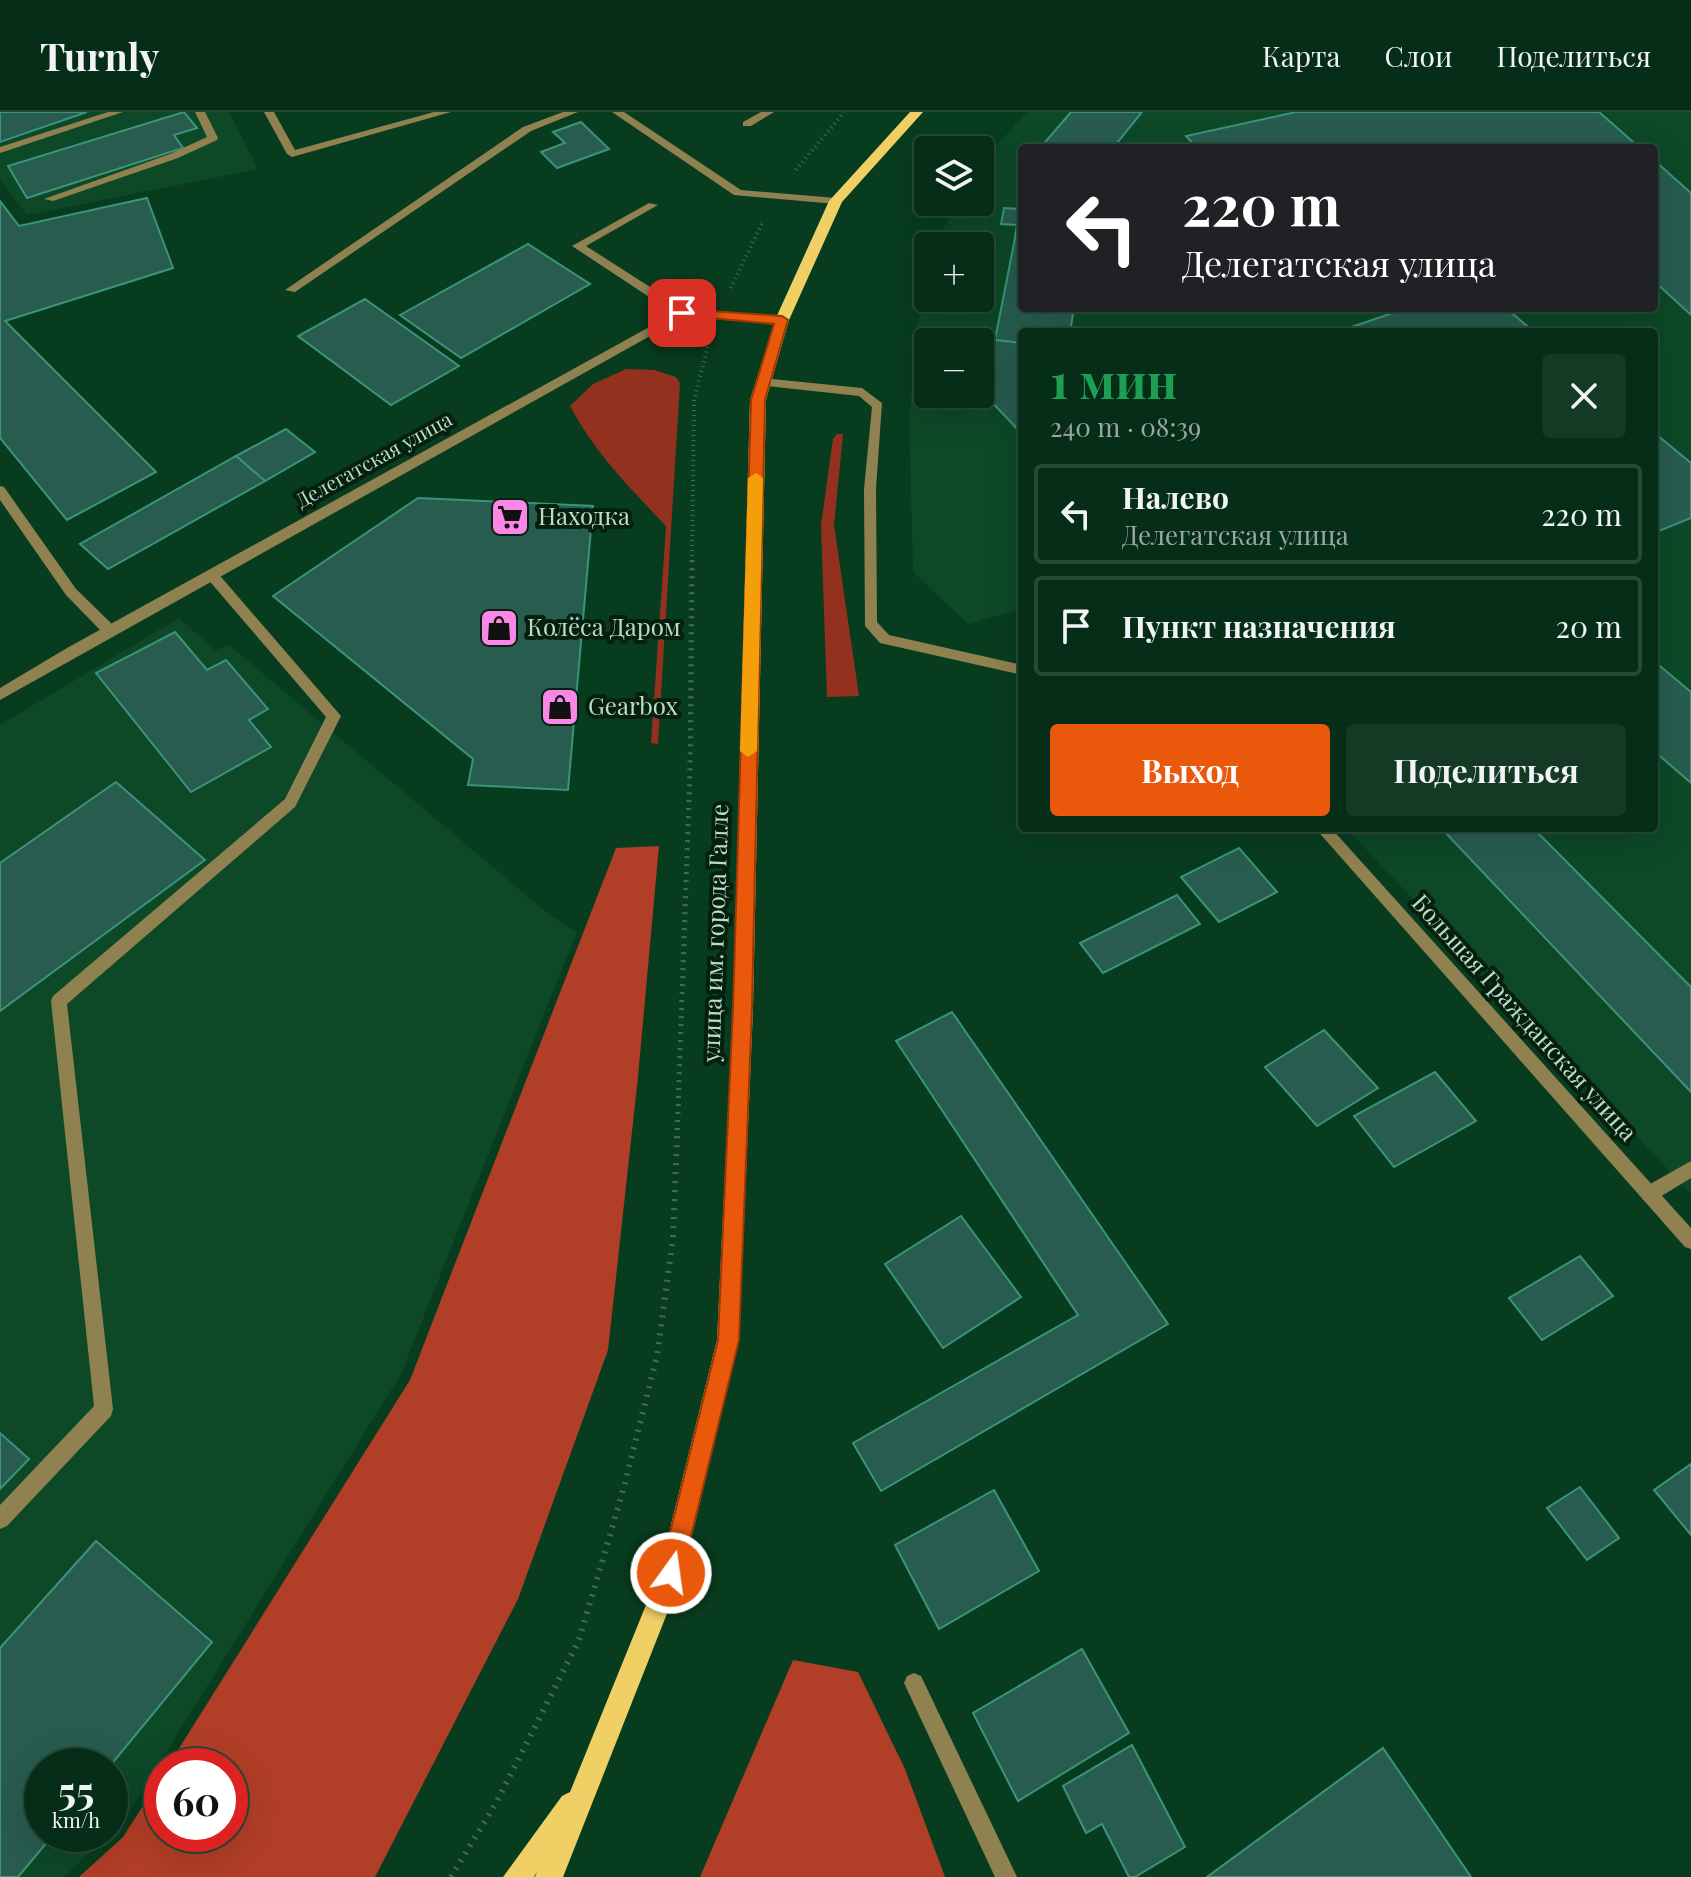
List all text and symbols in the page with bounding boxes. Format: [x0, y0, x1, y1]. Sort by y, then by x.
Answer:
text: Turnly [40, 30, 159, 81]
text: Карта [1262, 37, 1341, 74]
text: Слои [1385, 37, 1452, 74]
text: Поделиться [1496, 37, 1651, 74]
map controls [914, 136, 994, 408]
button: layers [914, 136, 994, 216]
text: 220 m [1182, 166, 1340, 241]
icon: left [1050, 176, 1154, 280]
button: + [914, 232, 994, 312]
text: Делегатская улица [1182, 238, 1496, 286]
pin [648, 279, 716, 347]
icon: arrive [660, 291, 704, 335]
button: − [914, 328, 994, 408]
text: 1 мин [1050, 347, 1177, 411]
button: close [1542, 354, 1626, 438]
street label: Делегатская улица [290, 405, 456, 513]
text: 240 m · 08:39 [1050, 409, 1201, 444]
text: Налево [1122, 477, 1229, 517]
icon: left [1054, 492, 1098, 536]
text: 220 m [1541, 494, 1622, 534]
supermarket icon: Находка [489, 496, 531, 538]
place label: Находка [538, 499, 630, 531]
text: Делегатская улица [1122, 517, 1349, 552]
icon: arrive [1054, 604, 1098, 648]
text: Пункт назначения [1122, 606, 1396, 646]
text: 20 m [1556, 606, 1622, 646]
shop icon: Колёса Даром [478, 607, 520, 649]
place label: Колёса Даром [527, 610, 681, 642]
shop icon: Gearbox [539, 686, 581, 728]
place label: Gearbox [588, 689, 678, 721]
button: Выход [1050, 724, 1330, 816]
button: Поделиться [1346, 724, 1626, 816]
street label: улица им. города Галле [693, 803, 735, 1064]
street label: Большая Гражданская улица [1406, 886, 1645, 1147]
position arrow [629, 1531, 713, 1615]
speed limit sign: 60 [144, 1748, 248, 1852]
text: 55 [58, 1763, 94, 1816]
text: km/h [52, 1806, 100, 1833]

